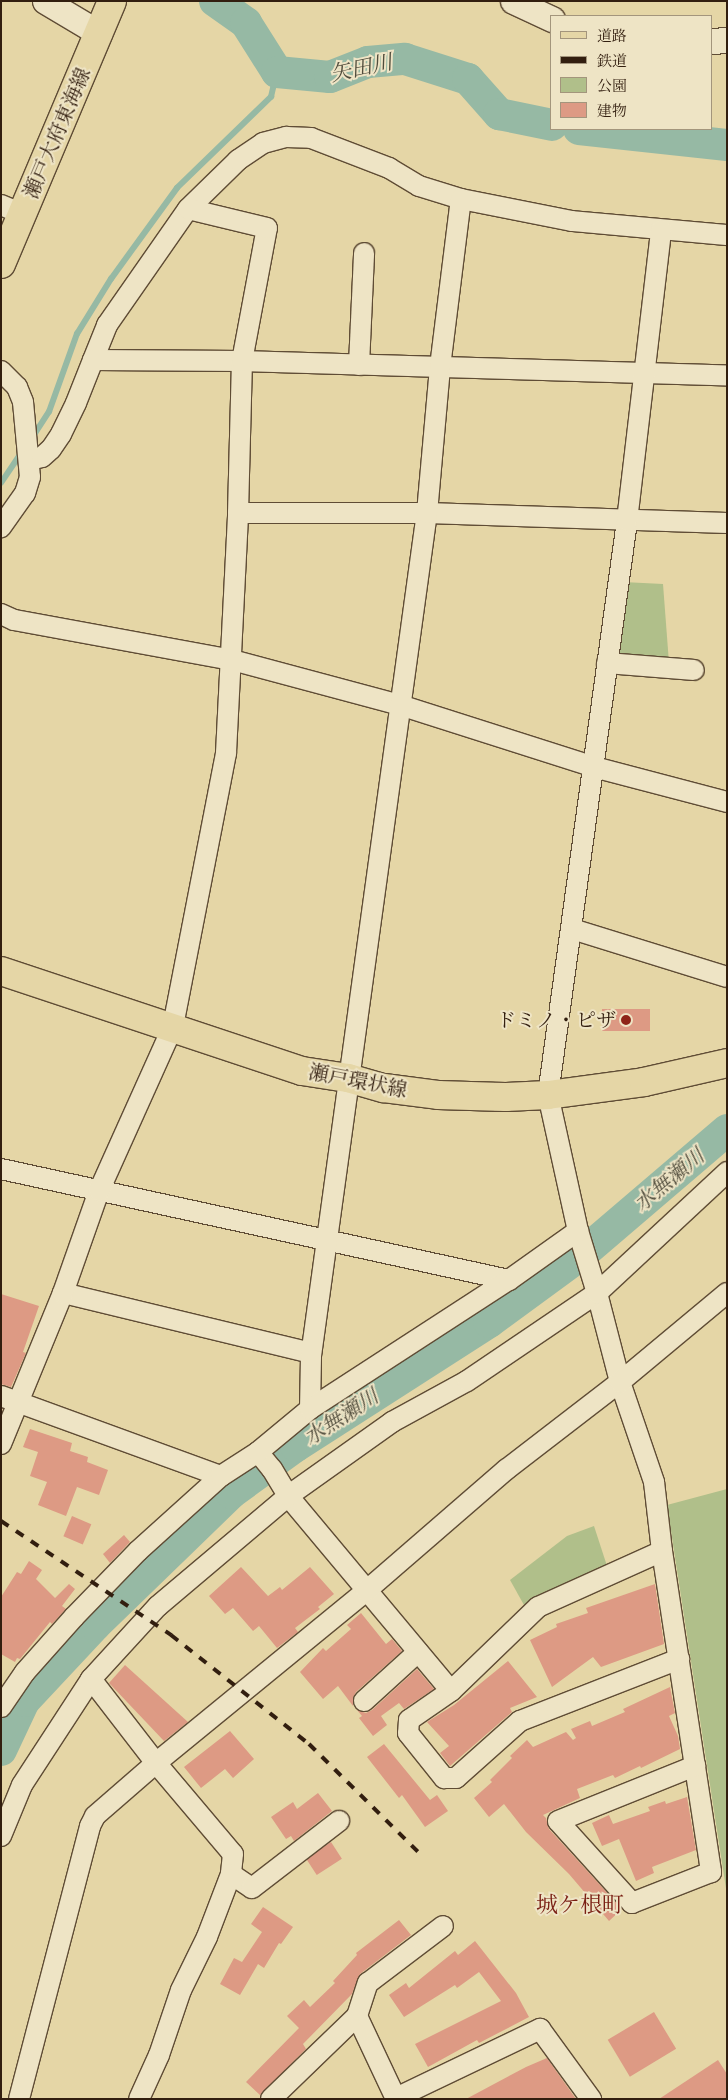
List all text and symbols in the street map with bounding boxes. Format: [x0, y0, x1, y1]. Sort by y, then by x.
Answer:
legend [550, 15, 713, 130]
text: 道路 [597, 26, 627, 45]
water label: 矢田川 [328, 49, 394, 87]
text: 鉄道 [597, 51, 627, 70]
street label: 瀬戸大府東海線 [19, 64, 95, 202]
text: 公園 [597, 76, 627, 95]
text: 建物 [597, 101, 627, 120]
place label: ドミノ・ピザ [496, 1008, 616, 1032]
marker: ドミノ・ピザ [620, 1014, 632, 1026]
street label: 瀬戸環状線 [307, 1060, 409, 1102]
water label: 水無瀬川 [629, 1143, 709, 1217]
water label: 水無瀬川 [299, 1384, 383, 1450]
district label: 城ケ根町 [536, 1892, 624, 1918]

